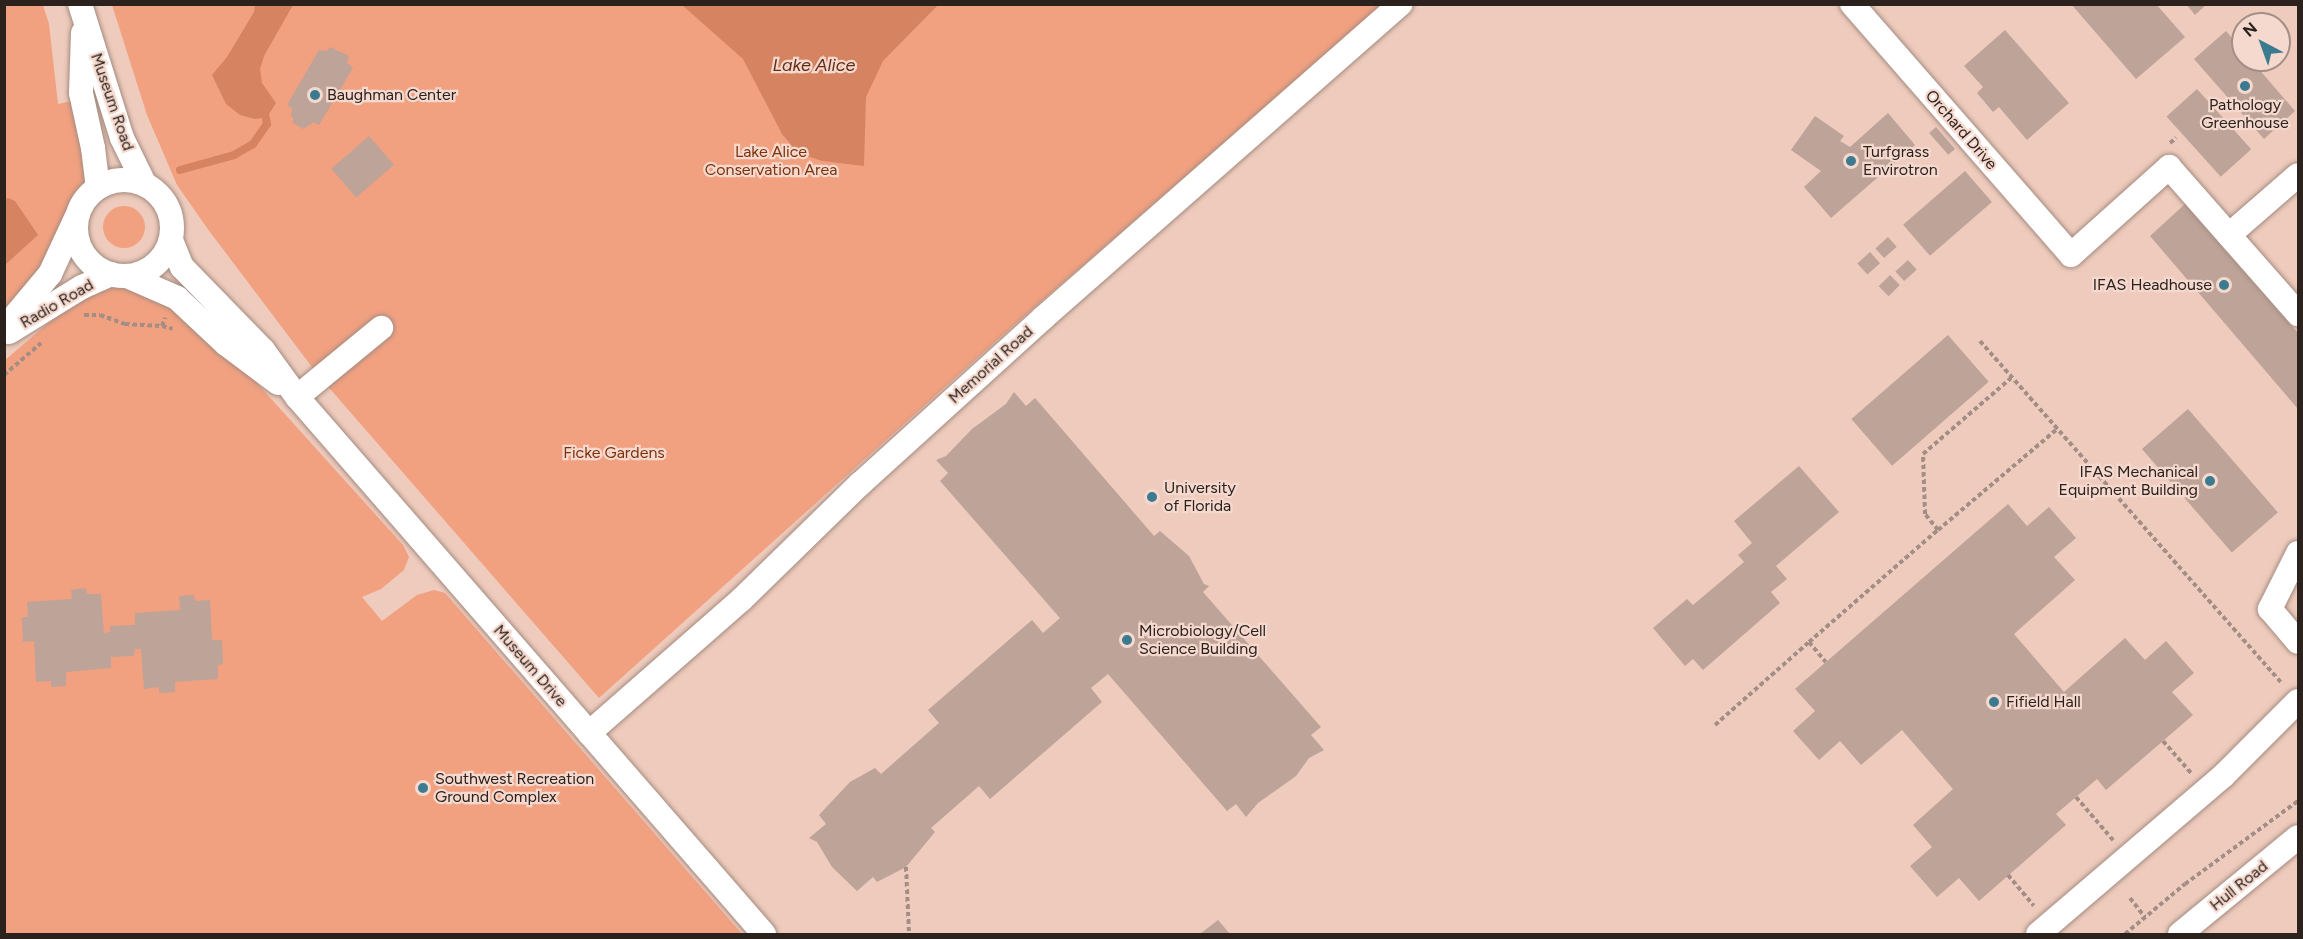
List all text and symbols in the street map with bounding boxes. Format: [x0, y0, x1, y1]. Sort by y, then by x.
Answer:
north arrow [2231, 12, 2291, 72]
text: N [2239, 18, 2261, 41]
street label: Museum Road [86, 51, 138, 153]
water label: Lake Alice [773, 54, 855, 76]
marker: Pathology Greenhouse [2238, 79, 2252, 93]
place label: Baughman Center [327, 85, 456, 105]
street label: Orchard Drive [1921, 86, 2001, 174]
marker: Baughman Center [308, 88, 322, 102]
place label: Pathology Greenhouse [2201, 95, 2289, 133]
park label: Lake Alice Conservation Area [705, 142, 837, 180]
place label: Turfgrass Envirotron [1863, 142, 1938, 180]
marker: Turfgrass Envirotron [1844, 154, 1858, 168]
street label: Radio Road [17, 275, 97, 333]
place label: IFAS Headhouse [2093, 275, 2212, 295]
marker: IFAS Headhouse [2217, 278, 2231, 292]
street label: Memorial Road [945, 322, 1037, 408]
park label: Ficke Gardens [563, 443, 665, 463]
place label: IFAS Mechanical Equipment Building [2059, 462, 2198, 500]
marker: IFAS Mechanical Equipment Building [2203, 474, 2217, 488]
place label: University of Florida [1164, 478, 1236, 516]
marker: University of Florida [1145, 490, 1159, 504]
street label: Museum Drive [489, 621, 571, 711]
place label: Microbiology/Cell Science Building [1139, 621, 1266, 659]
marker: Microbiology/Cell Science Building [1120, 633, 1134, 647]
place label: Fifield Hall [2006, 692, 2081, 712]
marker: Fifield Hall [1987, 695, 2001, 709]
place label: Southwest Recreation Ground Complex [435, 769, 594, 807]
marker: Southwest Recreation Ground Complex [416, 781, 430, 795]
street label: Hull Road [2206, 857, 2272, 915]

